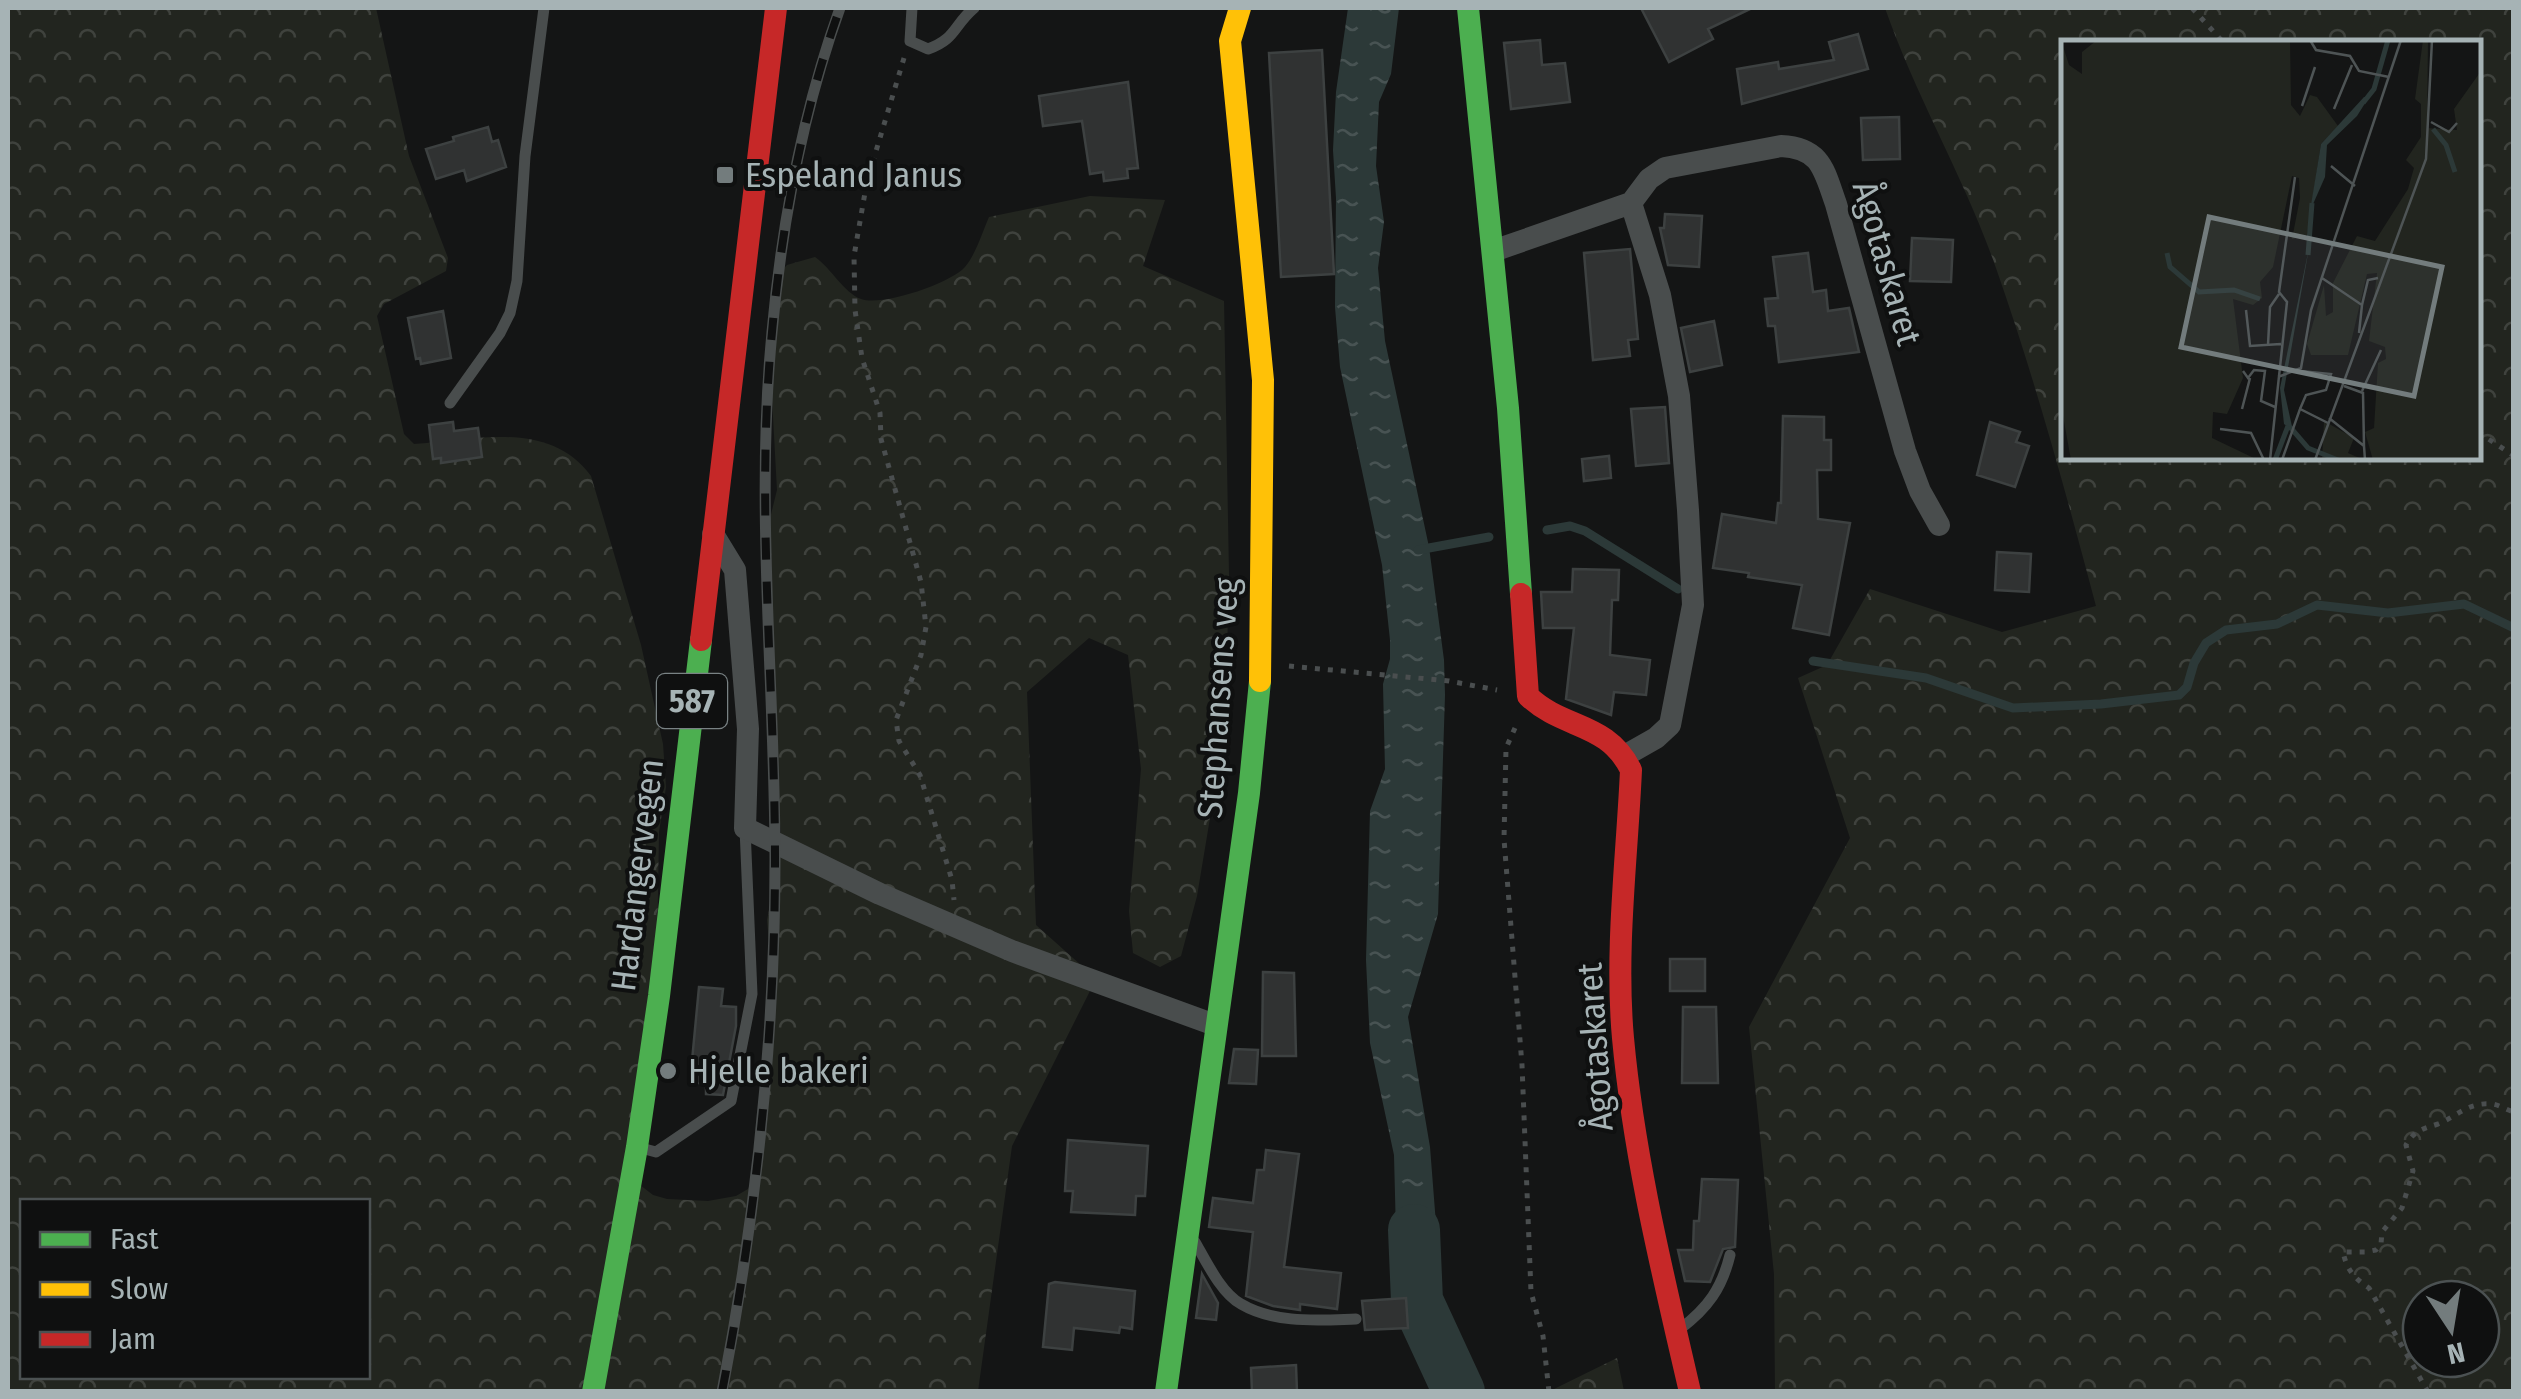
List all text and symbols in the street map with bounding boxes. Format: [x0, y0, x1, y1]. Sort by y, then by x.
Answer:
inset map [2061, 40, 2481, 460]
place label: Espeland Janus [745, 154, 962, 196]
marker: Espeland Janus [714, 164, 736, 186]
street label: Ågotaskaret [1844, 176, 1932, 350]
street label: Stephansens veg [1189, 576, 1247, 820]
road number: 587 [657, 674, 727, 728]
street label: Hardangervegen [602, 756, 672, 994]
street label: Ågotaskaret [1567, 961, 1622, 1133]
place label: Hjelle bakeri [688, 1050, 869, 1092]
marker: Hjelle bakeri [657, 1060, 679, 1082]
legend [20, 1199, 370, 1379]
text: Fast [110, 1221, 159, 1257]
text: Slow [110, 1271, 168, 1307]
north arrow [2401, 1279, 2501, 1379]
text: Jam [110, 1321, 156, 1357]
text: N [2444, 1335, 2468, 1371]

